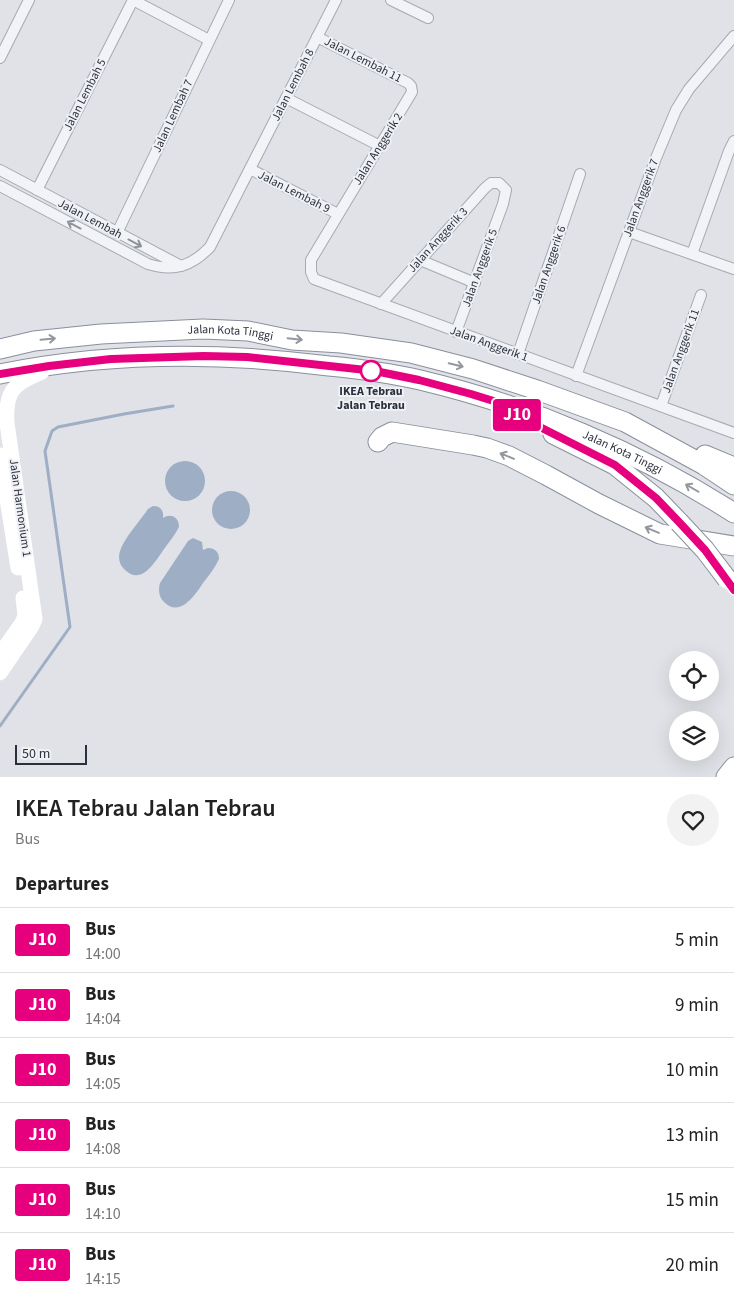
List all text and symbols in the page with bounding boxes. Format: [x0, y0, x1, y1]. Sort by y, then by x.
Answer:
street label: Jalan Lembah 11 [321, 33, 405, 87]
street label: Jalan Lembah 8 [268, 46, 318, 124]
street label: Jalan Lembah 5 [60, 56, 110, 134]
street label: Jalan Lembah 7 [149, 77, 197, 155]
street label: Jalan Anggerik 2 [349, 110, 407, 188]
street label: Jalan Anggerik 7 [619, 156, 663, 240]
street label: Jalan Lembah 9 [255, 167, 333, 217]
street label: Jalan Lembah [55, 195, 125, 243]
street label: Jalan Anggerik 3 [404, 204, 472, 276]
one-way arrow [66, 220, 81, 230]
street label: Jalan Anggerik 6 [528, 223, 570, 307]
street label: Jalan Anggerik 5 [458, 226, 502, 310]
one-way arrow [128, 238, 143, 248]
street label: Jalan Anggerik 11 [658, 307, 704, 395]
street label: Jalan Kota Tinggi [187, 320, 275, 344]
street label: Jalan Anggerik 1 [447, 322, 531, 366]
one-way arrow [39, 335, 55, 344]
one-way arrow [287, 335, 303, 344]
marker: IKEA Tebrau Jalan Tebrau [360, 360, 382, 382]
one-way arrow [447, 360, 463, 370]
place label: IKEA Tebrau Jalan Tebrau [337, 383, 405, 414]
line badge: J10 [488, 399, 546, 431]
text: J10 [503, 402, 531, 427]
street label: Jalan Kota Tinggi [580, 426, 665, 478]
one-way arrow [500, 451, 515, 460]
street label: Jalan Harmonium 1 [5, 458, 35, 558]
one-way arrow [685, 483, 700, 493]
one-way arrow [645, 525, 660, 535]
map controls [669, 651, 719, 761]
button: locate [669, 651, 719, 701]
button: layers [669, 711, 719, 761]
scale bar [15, 742, 88, 765]
text: 50 m [22, 744, 50, 764]
text: IKEA Tebrau Jalan Tebrau [15, 791, 276, 826]
button: heart [667, 794, 719, 846]
text: Bus [15, 828, 40, 850]
text: Departures [15, 871, 109, 898]
text: Bus [85, 916, 116, 943]
text: J10 [28, 927, 57, 952]
text: 5 min [675, 927, 719, 954]
text: 14:00 [85, 943, 121, 965]
text: Bus [85, 981, 116, 1008]
text: J10 [28, 992, 57, 1017]
text: 9 min [675, 992, 719, 1019]
text: 14:04 [85, 1008, 121, 1030]
text: Bus [85, 1046, 116, 1073]
text: J10 [28, 1057, 57, 1082]
text: 10 min [665, 1057, 719, 1084]
text: 14:05 [85, 1073, 121, 1095]
text: Bus [85, 1111, 116, 1138]
text: J10 [28, 1122, 57, 1147]
text: 13 min [665, 1122, 719, 1149]
text: 14:08 [85, 1138, 121, 1160]
text: Bus [85, 1176, 116, 1203]
text: J10 [28, 1187, 57, 1212]
text: 15 min [665, 1187, 719, 1214]
text: 14:10 [85, 1203, 121, 1225]
text: Bus [85, 1241, 116, 1268]
text: J10 [28, 1252, 57, 1277]
text: 20 min [665, 1252, 719, 1279]
text: 14:15 [85, 1268, 121, 1290]

